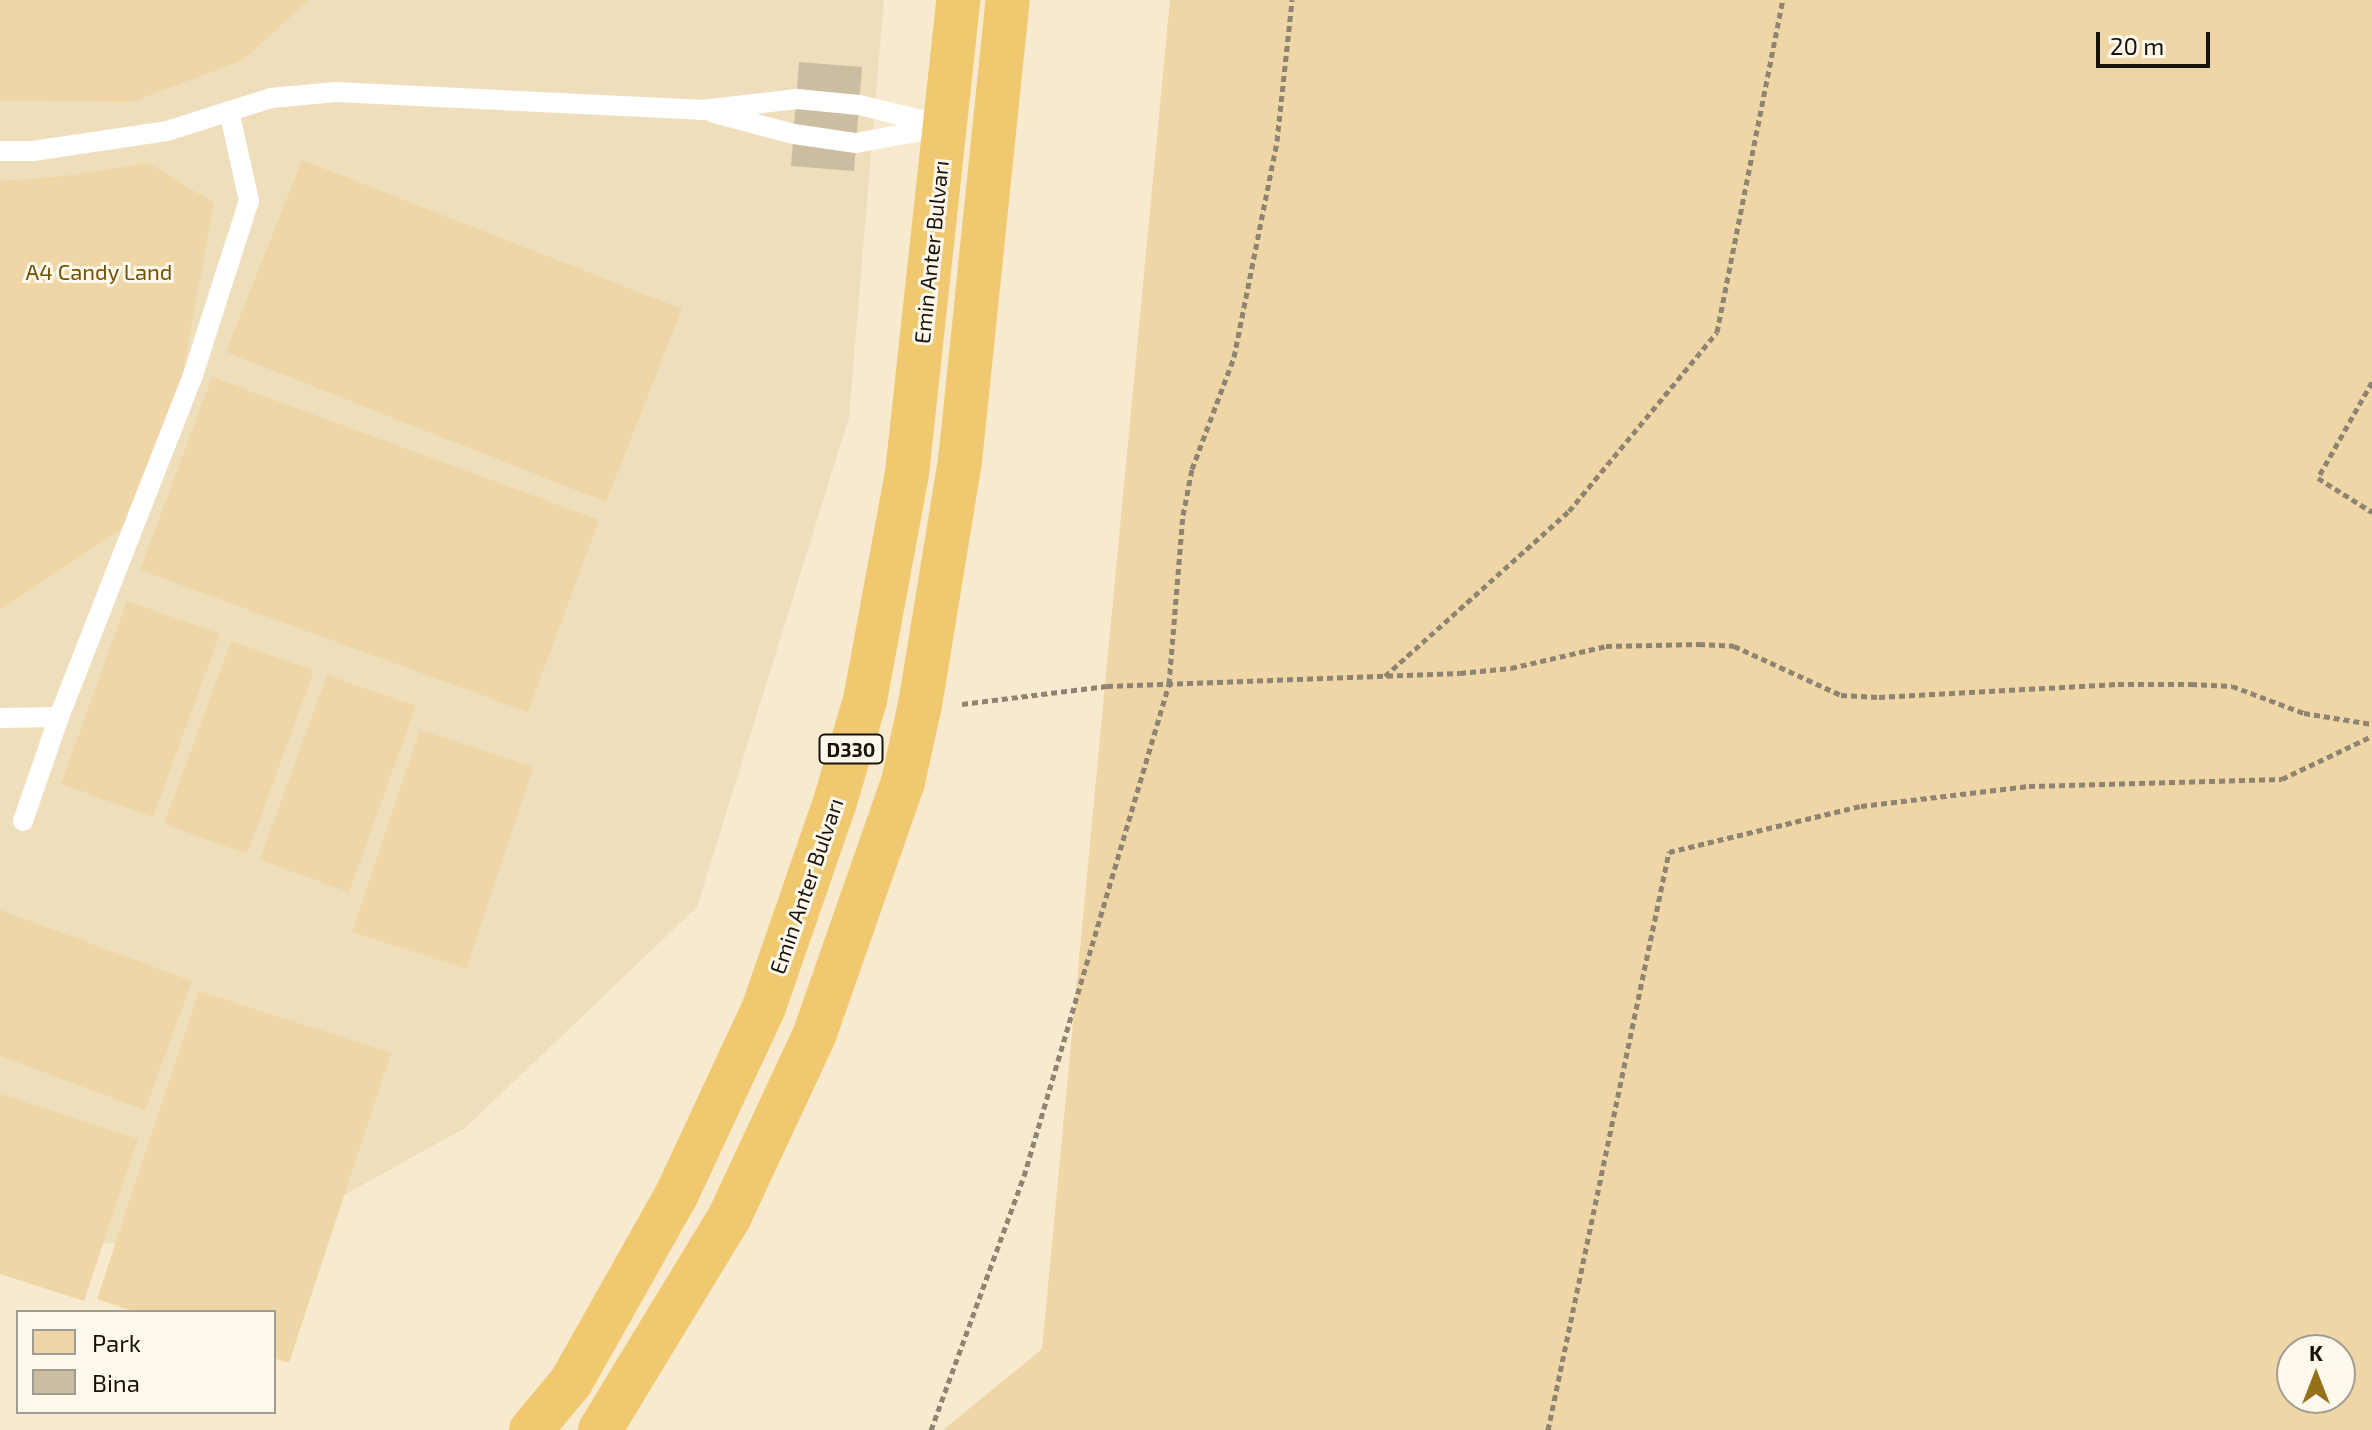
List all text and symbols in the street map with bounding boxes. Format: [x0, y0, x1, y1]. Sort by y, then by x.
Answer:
scale bar [2100, 16, 2214, 66]
text: 20 m [2110, 31, 2164, 60]
street label: Emin Anter Bulvarı [908, 158, 954, 346]
park label: A4 Candy Land [25, 259, 173, 285]
road number: D330 [817, 733, 885, 765]
street label: Emin Anter Bulvarı [763, 794, 849, 978]
legend [16, 1310, 276, 1414]
text: Park [92, 1328, 141, 1357]
north arrow [2276, 1334, 2356, 1414]
text: K [2309, 1339, 2323, 1365]
text: Bina [92, 1368, 140, 1397]

